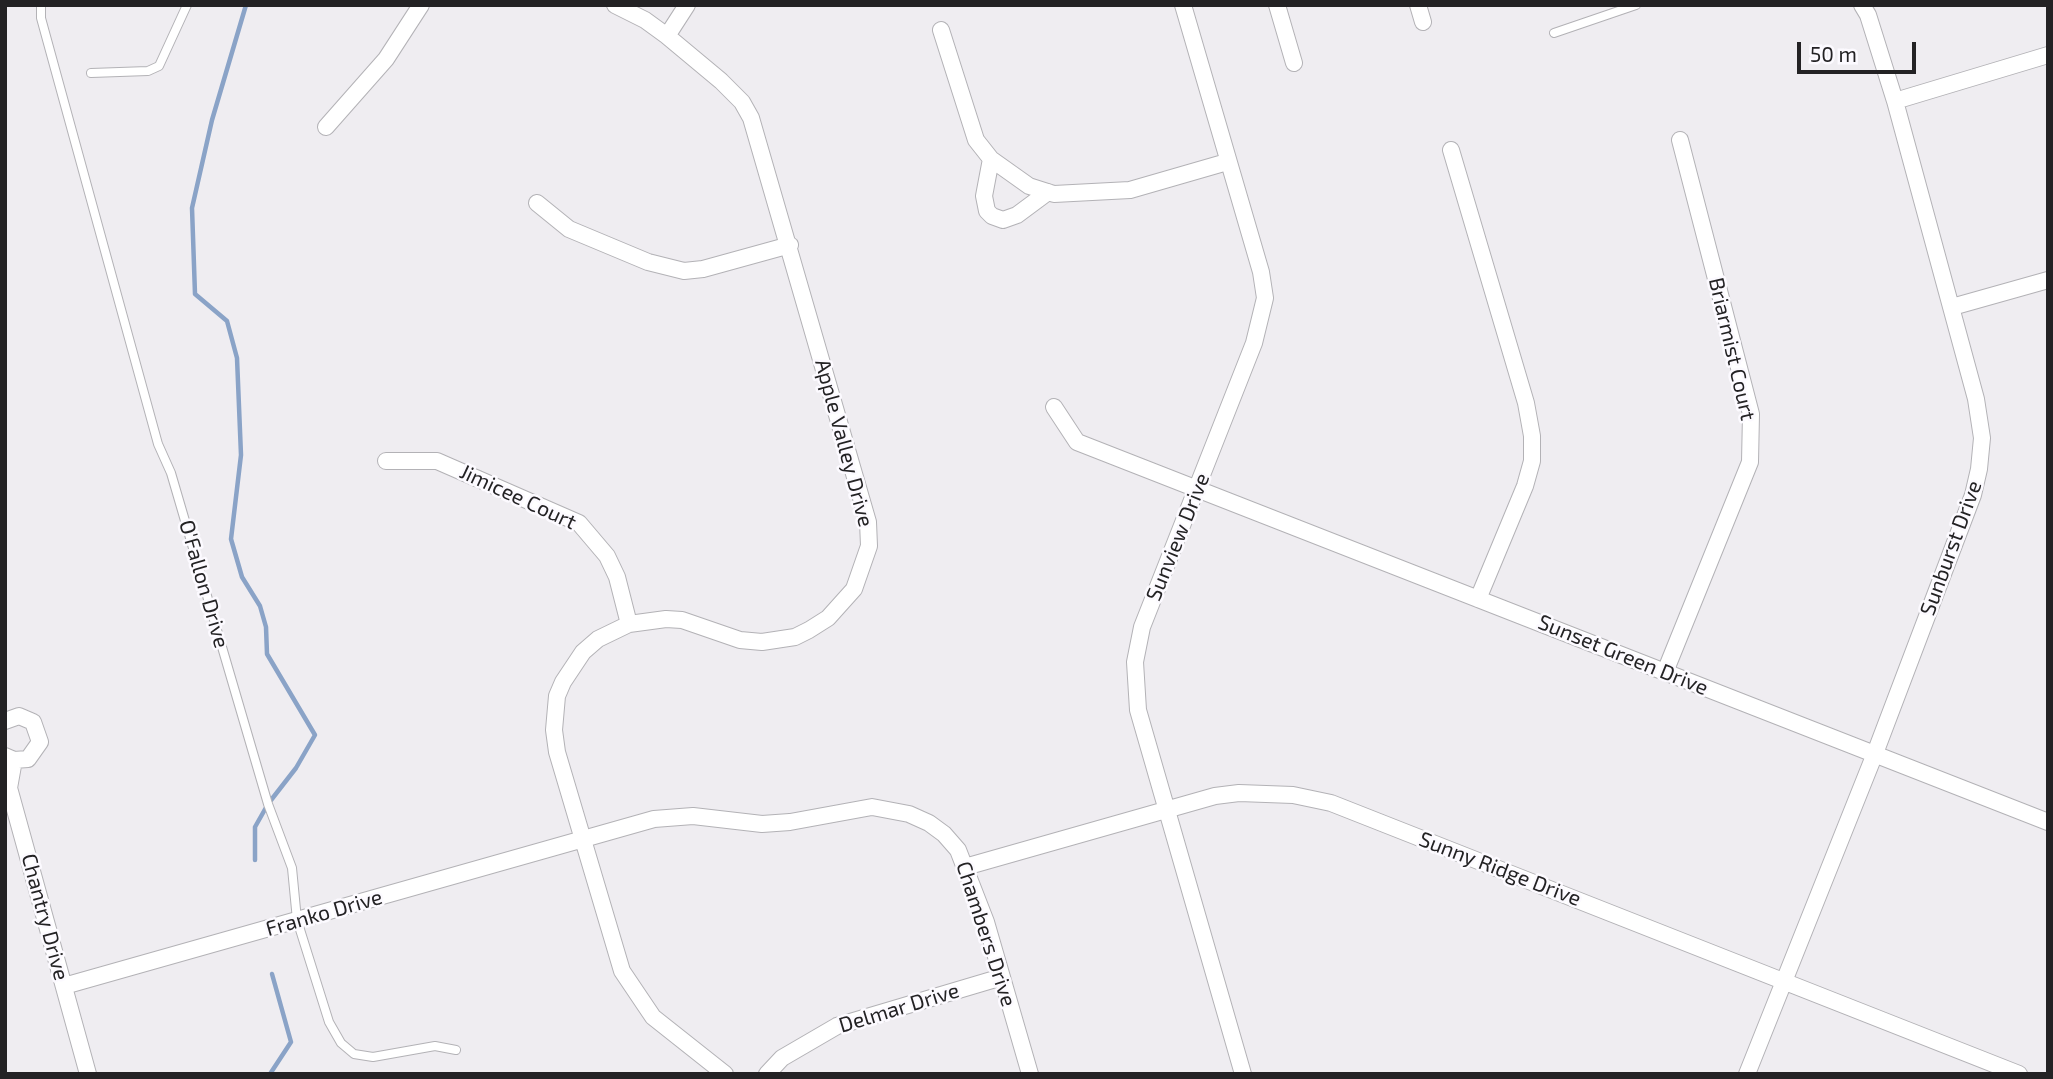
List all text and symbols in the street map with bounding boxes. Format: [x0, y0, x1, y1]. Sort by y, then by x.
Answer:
scale bar [1801, 28, 1920, 72]
text: 50 m [1810, 41, 1857, 66]
street label: Briarmist Court [1703, 275, 1761, 423]
street label: Apple Valley Drive [809, 356, 879, 530]
street label: Jimicee Court [456, 459, 580, 535]
street label: Sunview Drive [1141, 470, 1215, 604]
street label: Sunburst Drive [1915, 477, 1987, 619]
street label: O'Fallon Drive [174, 517, 234, 651]
street label: Sunset Green Drive [1534, 609, 1712, 701]
street label: Sunny Ridge Drive [1415, 826, 1585, 912]
street label: Chantry Drive [16, 851, 74, 983]
street label: Chambers Drive [951, 858, 1021, 1010]
street label: Franko Drive [263, 884, 385, 942]
street label: Delmar Drive [836, 978, 962, 1038]

